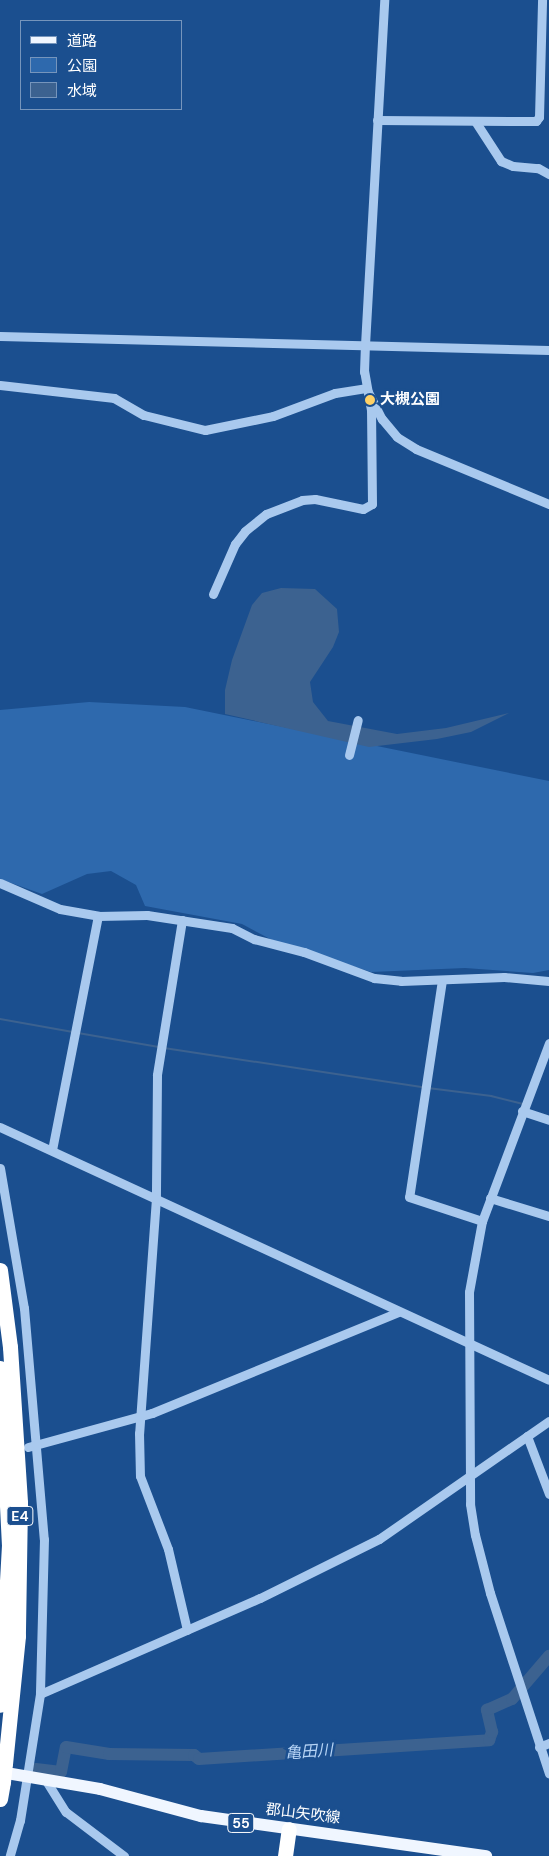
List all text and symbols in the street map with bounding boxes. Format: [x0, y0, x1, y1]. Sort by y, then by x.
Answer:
legend [20, 20, 182, 110]
text: 道路 [67, 31, 97, 51]
text: 公園 [67, 56, 97, 76]
text: 水域 [67, 81, 97, 101]
place label: 大槻公園 [380, 391, 440, 409]
marker: 大槻公園 [364, 394, 376, 406]
road number: E4 [6, 1504, 34, 1528]
water label: 亀田川 [284, 1741, 334, 1763]
street label: 郡山矢吹線 [265, 1800, 341, 1828]
road number: 55 [227, 1812, 255, 1835]

